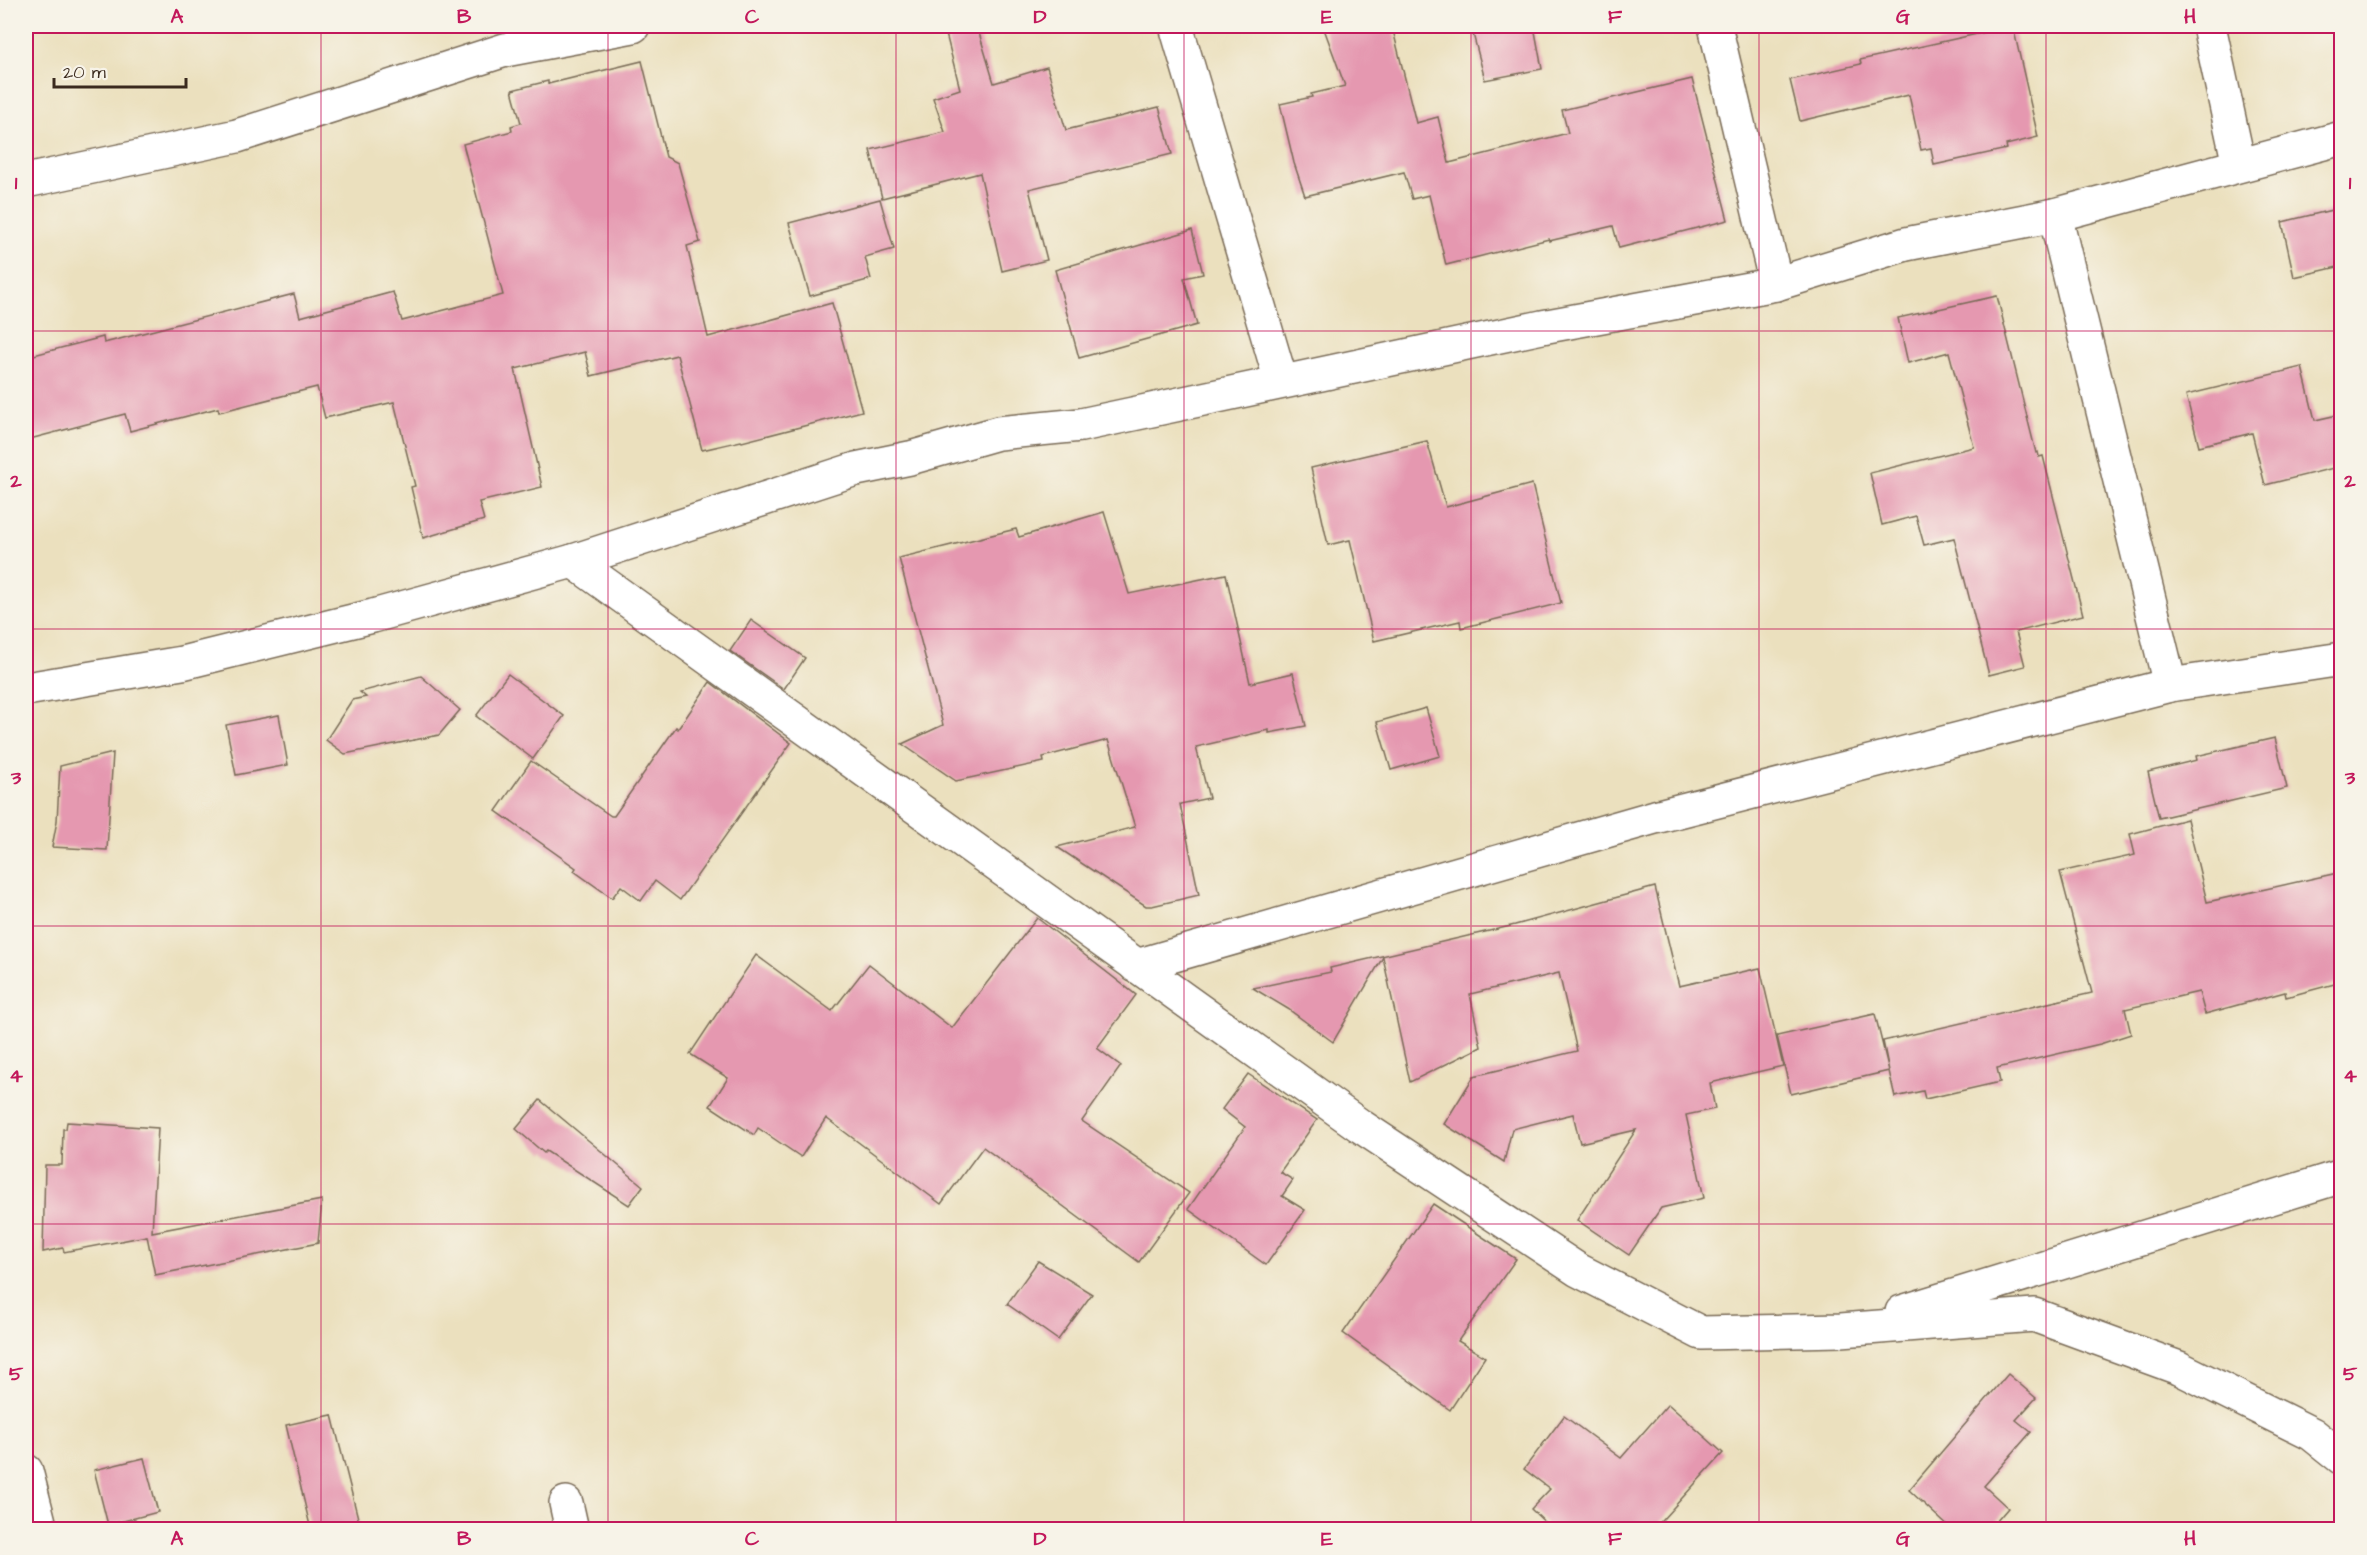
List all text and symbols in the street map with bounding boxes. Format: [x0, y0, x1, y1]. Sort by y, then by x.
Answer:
text: A [171, 3, 184, 31]
text: B [457, 3, 472, 31]
text: C [745, 3, 760, 31]
text: D [1034, 3, 1047, 31]
text: E [1321, 3, 1333, 31]
text: F [1608, 3, 1623, 31]
text: G [1896, 3, 1910, 31]
text: H [2184, 3, 2196, 31]
scale bar [54, 51, 186, 89]
text: 20 m [63, 60, 106, 85]
text: 1 [15, 169, 18, 197]
text: 1 [2349, 169, 2352, 197]
text: 2 [9, 467, 22, 495]
text: 2 [2343, 467, 2356, 495]
text: 3 [10, 764, 22, 792]
text: 3 [2344, 764, 2356, 792]
text: 4 [9, 1062, 23, 1090]
text: 4 [2343, 1062, 2357, 1090]
text: 5 [9, 1360, 24, 1388]
text: 5 [2343, 1360, 2358, 1388]
text: A [171, 1525, 184, 1553]
text: B [457, 1525, 472, 1553]
text: C [745, 1525, 760, 1553]
text: D [1034, 1525, 1047, 1553]
text: E [1321, 1525, 1333, 1553]
text: F [1608, 1525, 1623, 1553]
text: G [1896, 1525, 1910, 1553]
text: H [2184, 1525, 2196, 1553]

